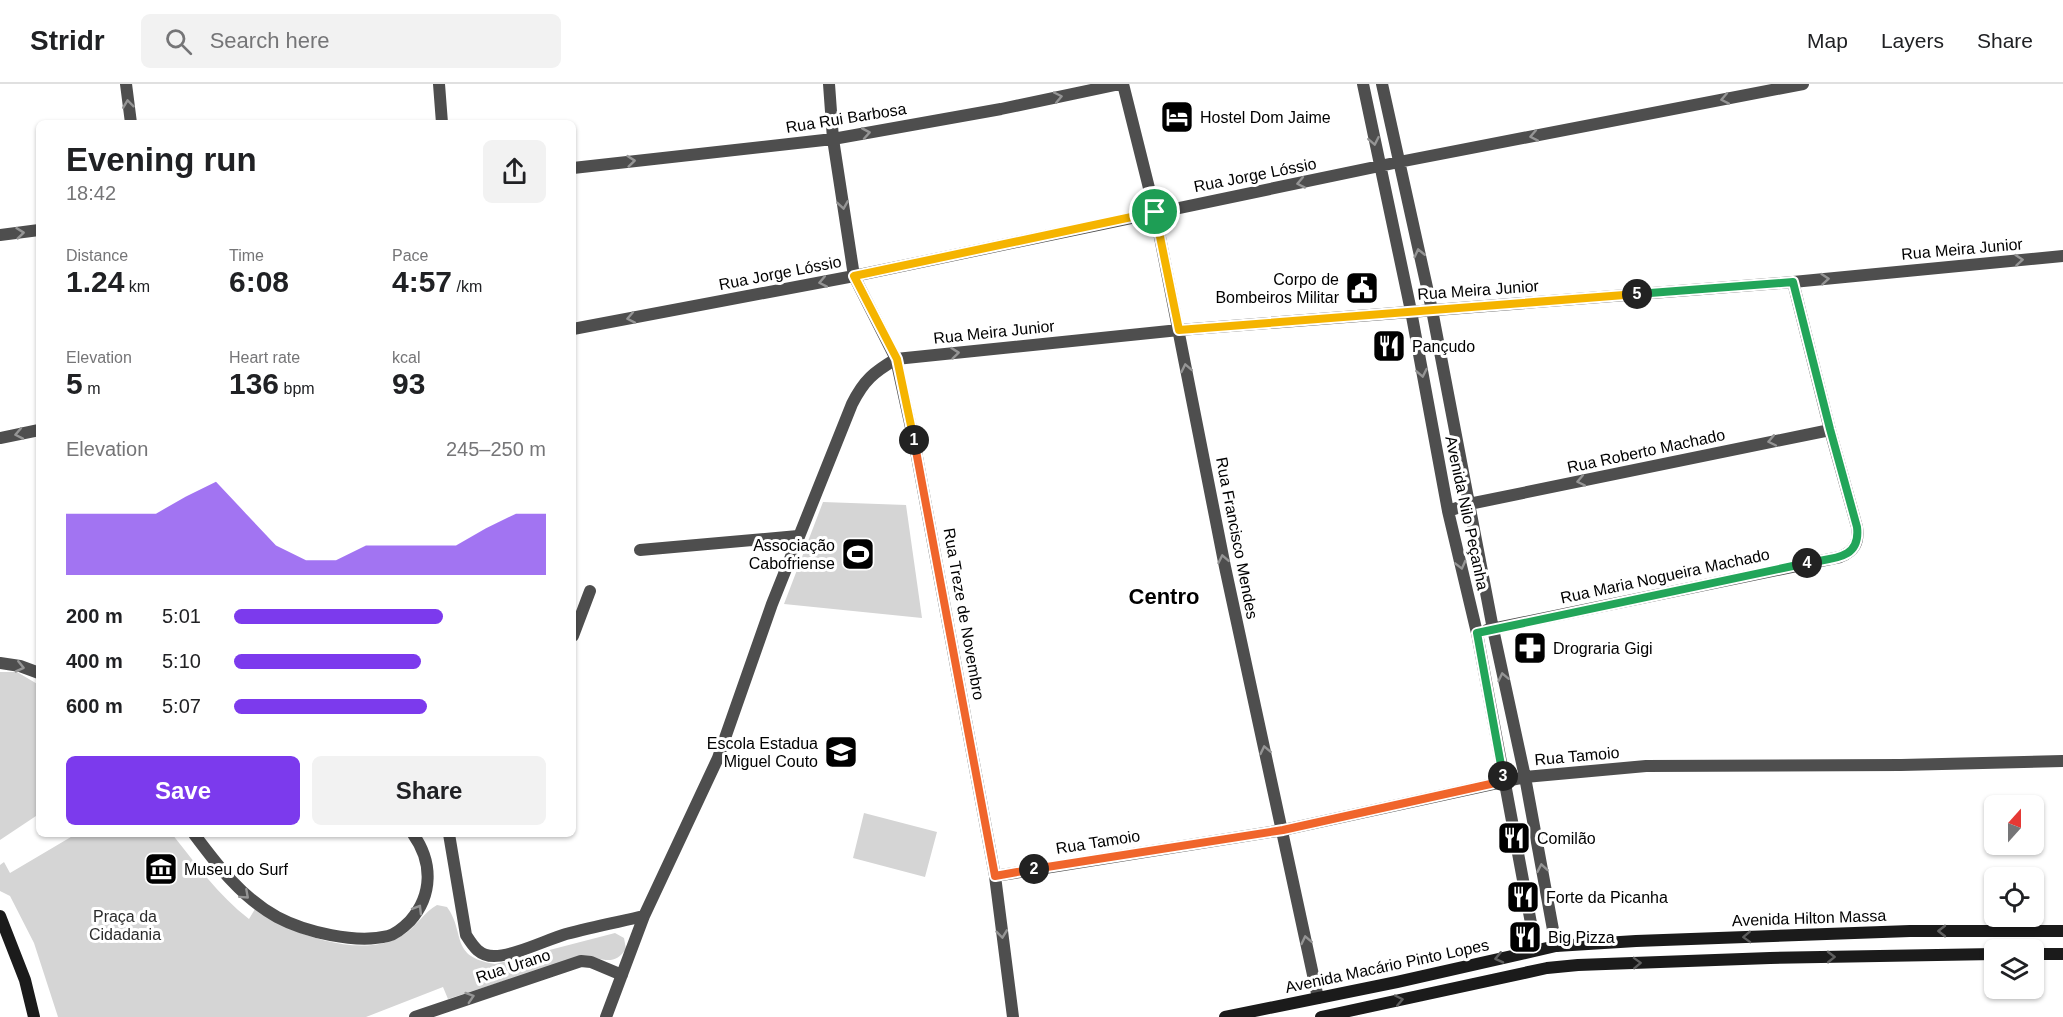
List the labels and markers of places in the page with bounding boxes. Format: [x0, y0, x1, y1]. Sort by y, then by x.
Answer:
hotel icon: Hostel Dom Jaime [1159, 99, 1195, 135]
place label: Hostel Dom Jaime [1200, 109, 1331, 126]
pin [1129, 186, 1180, 237]
public building icon: Corpo de Bombeiros Militar [1344, 270, 1380, 306]
place label: Corpo de Bombeiros Militar [1215, 271, 1340, 306]
pin: 5 [1622, 279, 1652, 309]
restaurant icon: Pançudo [1371, 328, 1407, 364]
place label: Pançudo [1412, 338, 1475, 355]
pin: 1 [899, 425, 929, 455]
sports icon: Associação Cabofriense [840, 536, 876, 572]
place label: Associação Cabofriense [749, 537, 835, 572]
pin: 4 [1792, 548, 1822, 578]
pharmacy icon: Drograria Gigi [1512, 630, 1548, 666]
place label: Drograria Gigi [1553, 640, 1653, 657]
school or university icon: Escola Estadua Miguel Couto [823, 734, 859, 770]
place label: Escola Estadua Miguel Couto [707, 735, 818, 770]
pin: 3 [1488, 761, 1518, 791]
restaurant icon: Comilão [1496, 820, 1532, 856]
place label: Comilão [1537, 830, 1596, 847]
museum icon: Museu do Surf [143, 851, 179, 887]
pin: 2 [1019, 854, 1049, 884]
place label: Museu do Surf [184, 861, 289, 878]
restaurant icon: Forte da Picanha [1505, 879, 1541, 915]
place label: Forte da Picanha [1546, 889, 1668, 906]
restaurant icon: Big Pizza [1507, 919, 1543, 955]
place label: Big Pizza [1548, 929, 1615, 946]

